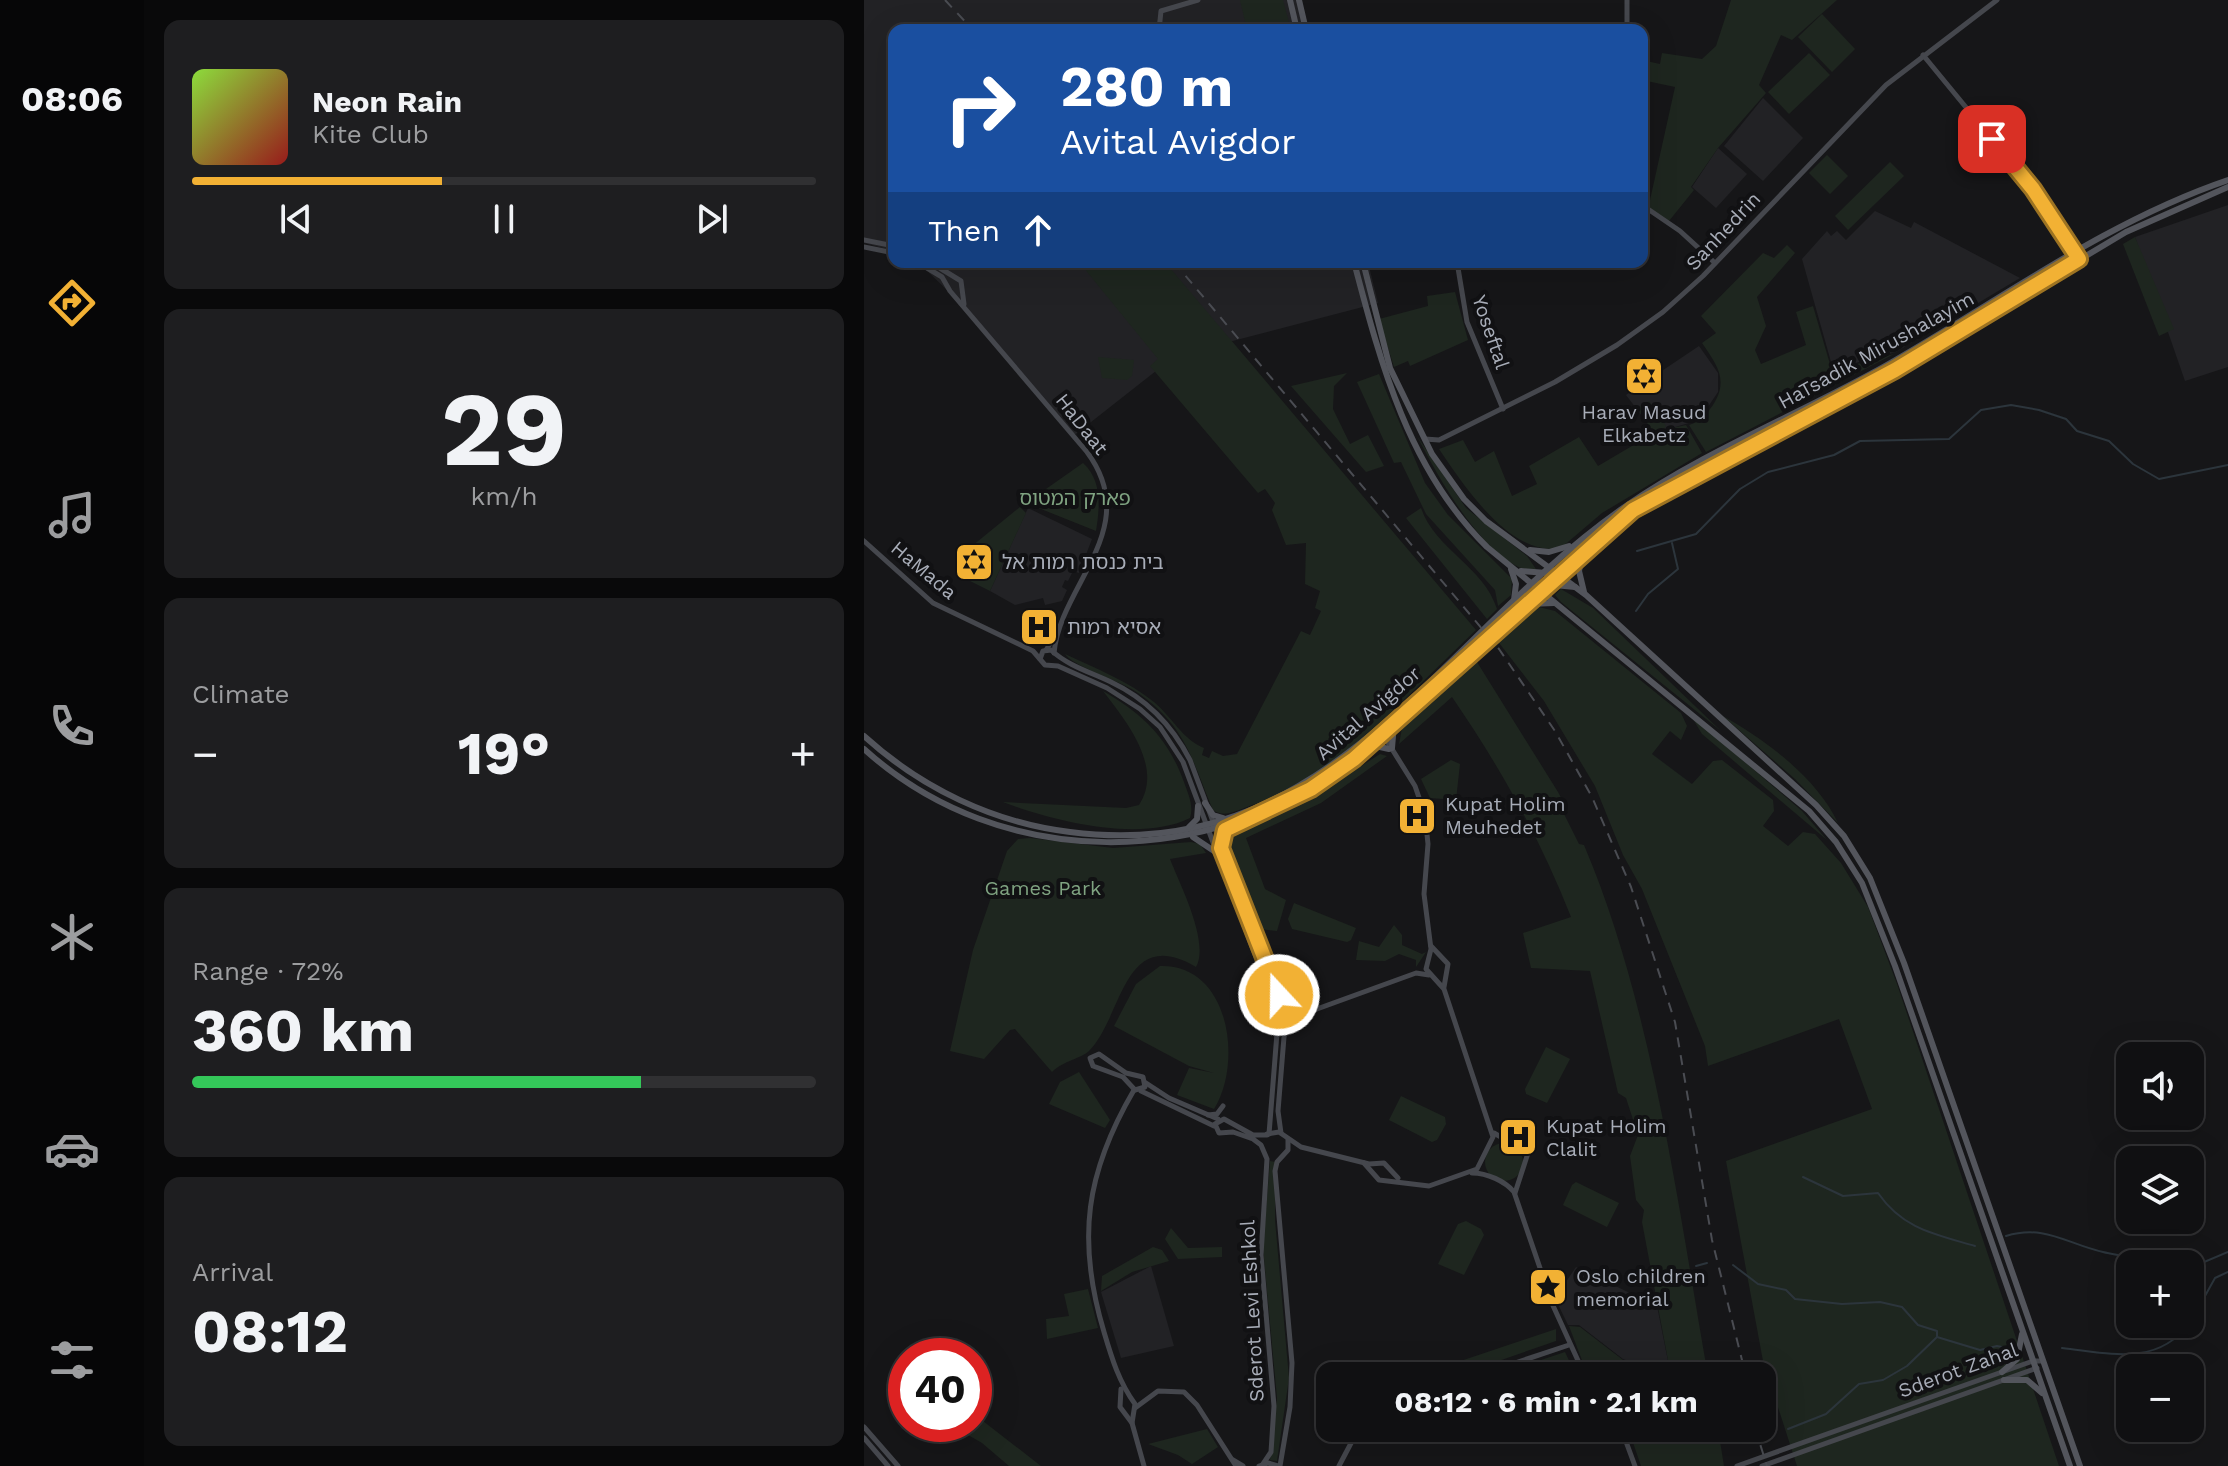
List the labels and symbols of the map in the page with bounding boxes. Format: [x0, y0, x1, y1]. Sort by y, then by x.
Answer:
pin [1958, 105, 2026, 173]
street label: Sanhedrin [1681, 187, 1765, 275]
street label: HaTsadik Mirushalayim [1774, 286, 1978, 414]
street label: Yoseftal [1467, 292, 1515, 372]
synagogue icon: Harav Masud Elkabetz [1623, 355, 1665, 397]
street label: HaDaat [1051, 389, 1114, 460]
place label: Harav Masud Elkabetz [1581, 400, 1707, 447]
park label: פארק המטוס [1019, 486, 1131, 510]
street label: HaMada [886, 536, 962, 604]
synagogue icon: בית כנסת רמות אל [953, 541, 995, 583]
place label: בית כנסת רמות אל [1002, 550, 1164, 574]
hospital icon: אסיא רמות [1018, 606, 1060, 648]
place label: אסיא רמות [1067, 615, 1161, 639]
street label: Avital Avigdor [1311, 661, 1425, 765]
place label: Kupat Holim Meuhedet [1445, 792, 1566, 839]
hospital icon: Kupat Holim Meuhedet [1396, 795, 1438, 837]
park label: Games Park [985, 876, 1101, 900]
position arrow [1237, 953, 1321, 1037]
place label: Kupat Holim Clalit [1546, 1114, 1667, 1161]
hospital icon: Kupat Holim Clalit [1497, 1116, 1539, 1158]
street label: Sderot Levi Eshkol [1235, 1219, 1269, 1403]
place label: Oslo children memorial [1576, 1264, 1706, 1311]
place icon: Oslo children memorial [1527, 1266, 1569, 1308]
street label: Sderot Zahal [1895, 1337, 2021, 1403]
speed limit sign: 40 [888, 1338, 992, 1442]

